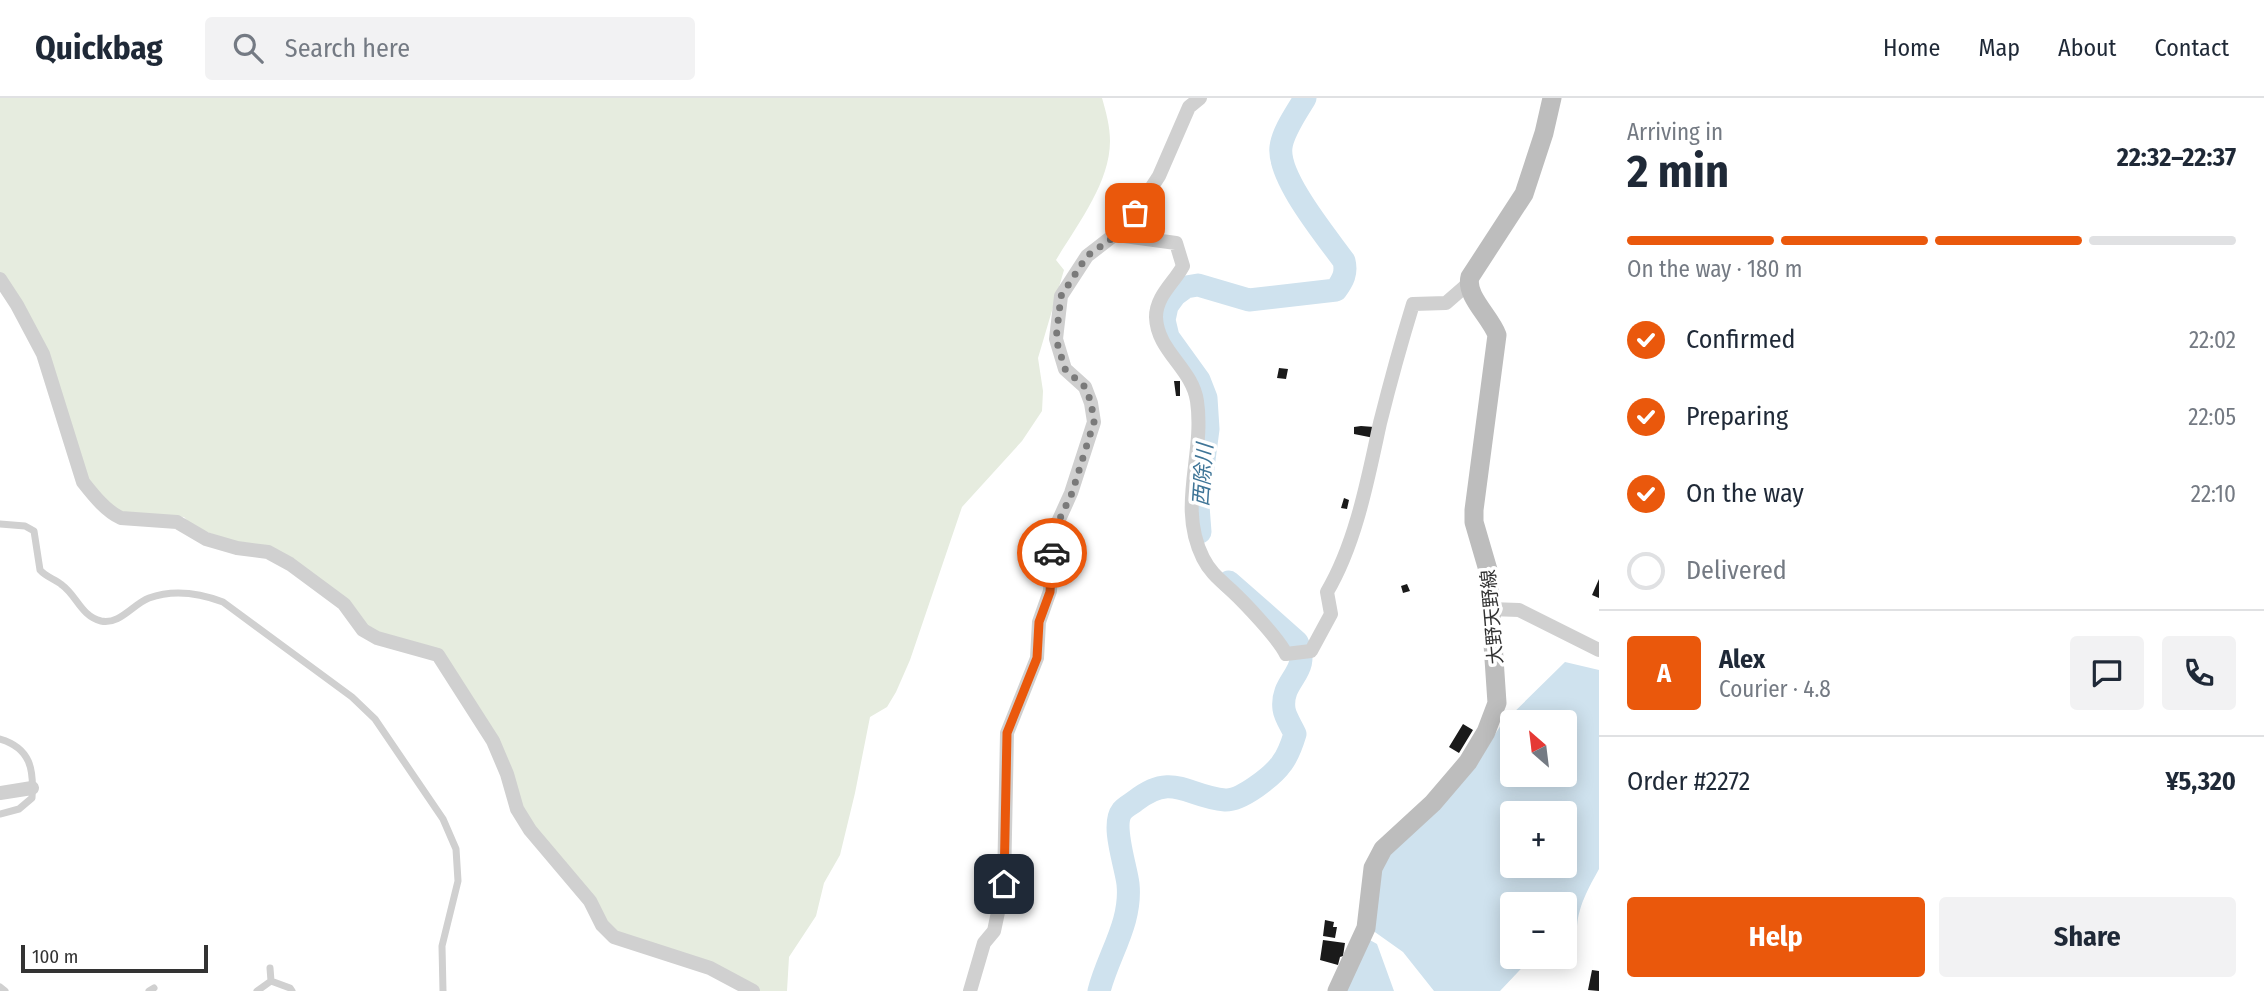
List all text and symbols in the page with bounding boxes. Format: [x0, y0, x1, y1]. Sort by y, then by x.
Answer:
search box [205, 17, 695, 80]
text: Quickbag [35, 28, 163, 68]
icon: search [229, 29, 267, 67]
text: Search here [285, 33, 410, 64]
text: Home [1883, 34, 1940, 62]
text: Map [1978, 34, 2020, 62]
text: About [2058, 34, 2116, 62]
text: Contact [2154, 34, 2229, 62]
text: Arriving in [1627, 118, 1723, 146]
text: 22:32–22:37 [2117, 142, 2236, 173]
text: 2 min [1627, 144, 1729, 199]
pin [1105, 183, 1165, 243]
icon: bag [1116, 194, 1154, 232]
text: On the way · 180 m [1627, 255, 1803, 283]
icon: check [1627, 321, 1665, 359]
text: Confirmed [1686, 324, 1796, 355]
text: 22:02 [2189, 326, 2236, 354]
icon: check [1627, 398, 1665, 436]
text: Preparing [1686, 401, 1788, 432]
text: 22:05 [2188, 403, 2236, 431]
water label: 西除川 [1188, 441, 1218, 507]
icon: check [1627, 475, 1665, 513]
text: On the way [1686, 478, 1804, 509]
text: 22:10 [2191, 480, 2236, 508]
courier [1017, 518, 1087, 588]
icon: car [1033, 534, 1071, 572]
text: Delivered [1686, 555, 1787, 586]
street label: 大野天野線 [1476, 569, 1508, 665]
button: chat [2070, 636, 2144, 710]
button: phone [2162, 636, 2236, 710]
text: Alex [1719, 644, 1765, 675]
text: A [1657, 658, 1671, 689]
text: Courier · 4.8 [1719, 675, 1831, 703]
north arrow [1500, 710, 1577, 788]
map controls [1500, 710, 1577, 969]
text: Order #2272 [1627, 766, 1750, 797]
text: ¥5,320 [2165, 766, 2236, 797]
button: + [1500, 801, 1577, 878]
pin [974, 854, 1034, 914]
icon: home [985, 865, 1023, 903]
button: − [1500, 892, 1577, 969]
button: Help [1627, 897, 1925, 977]
button: Share [1939, 897, 2236, 977]
scale bar [21, 942, 208, 974]
text: 100 m [32, 945, 78, 968]

